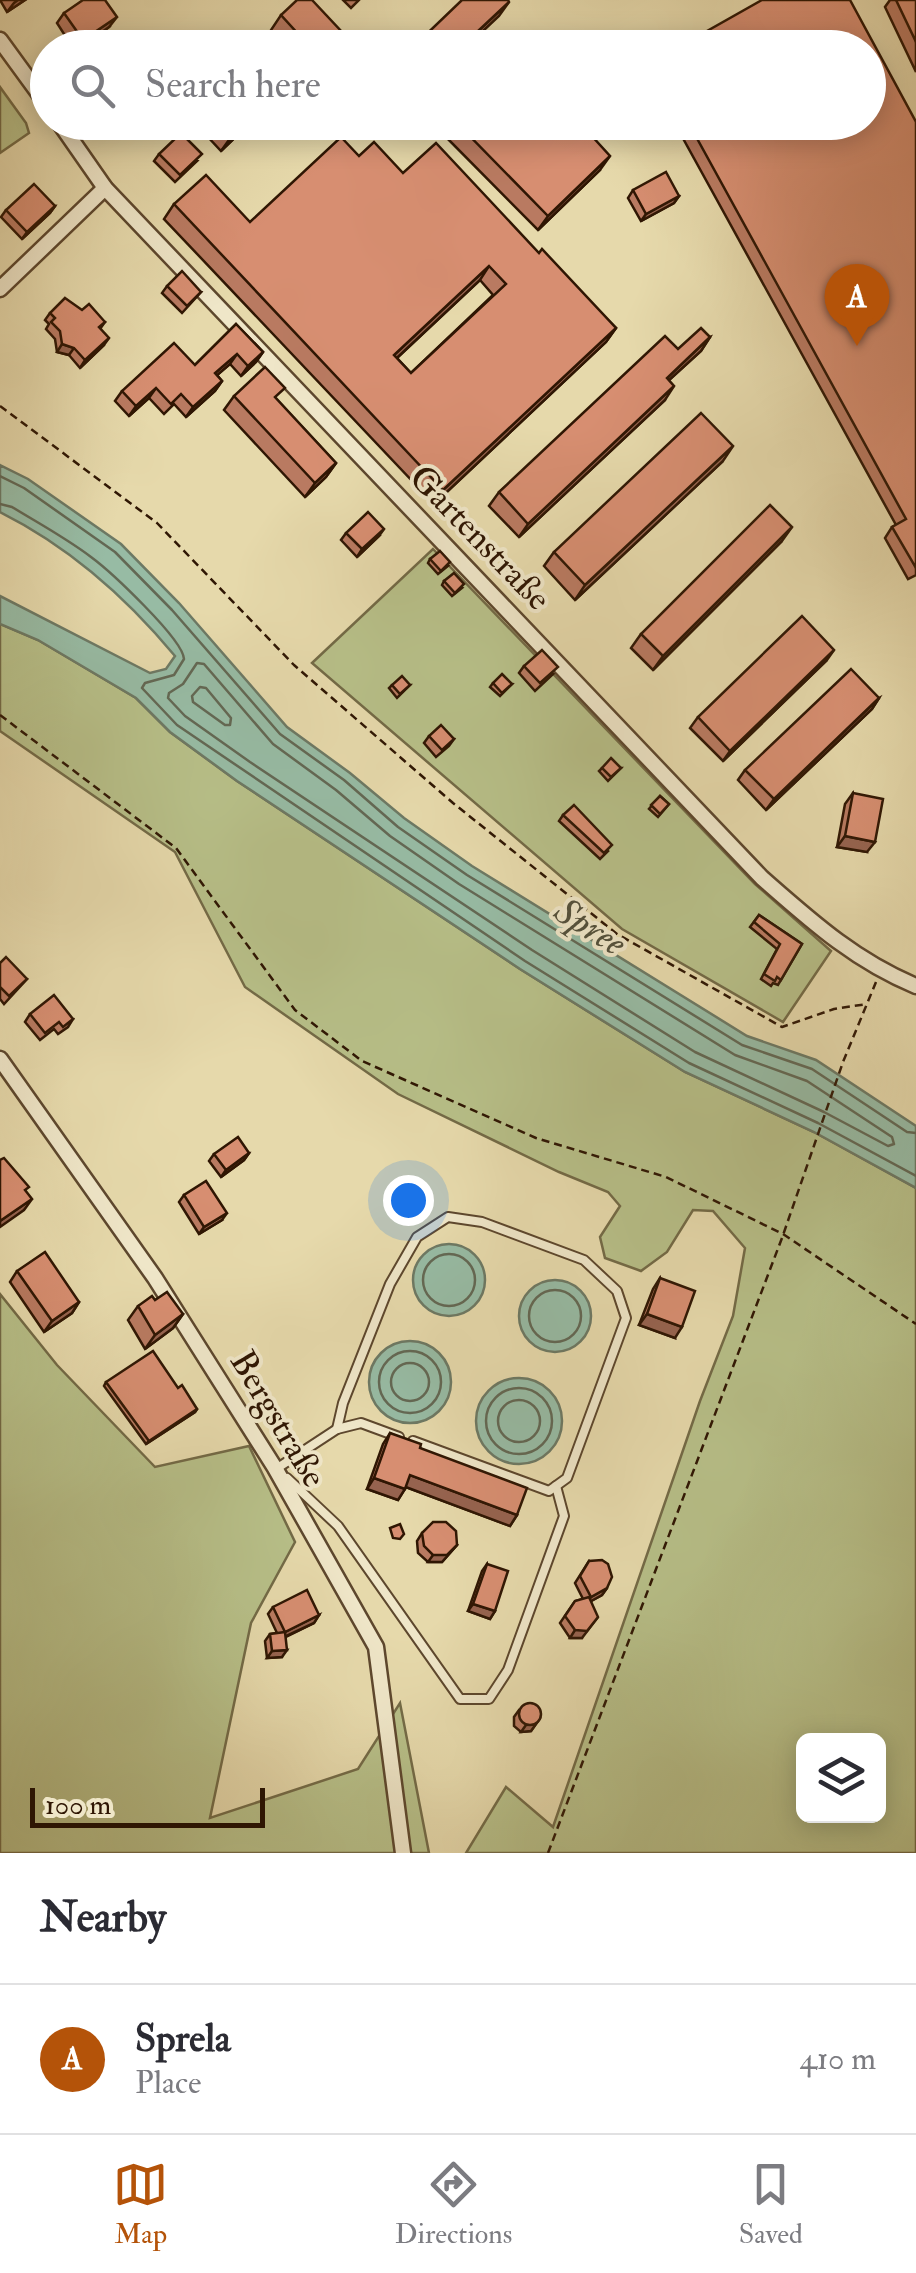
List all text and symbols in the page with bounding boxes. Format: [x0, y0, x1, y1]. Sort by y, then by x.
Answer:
search box [30, 30, 886, 140]
icon: search [65, 58, 120, 113]
text: Search here [145, 61, 321, 109]
pin: A [824, 264, 890, 346]
street label: Gartenstraße [400, 456, 560, 620]
water label: Spree [544, 886, 635, 968]
your location [383, 1175, 434, 1226]
street label: Bergstraße [220, 1343, 336, 1495]
map controls [796, 1733, 886, 1823]
button: layers [796, 1733, 886, 1823]
scale bar [30, 1783, 265, 1828]
text: 100 m [45, 1788, 111, 1823]
text: Nearby [40, 1892, 166, 1944]
text: Sprela [135, 2015, 231, 2063]
text: A [62, 2039, 83, 2079]
text: 410 m [800, 2039, 876, 2079]
text: Place [135, 2063, 201, 2103]
tab: Map [113, 2157, 168, 2252]
tab: Directions [395, 2157, 512, 2252]
tab: Saved [739, 2157, 803, 2252]

